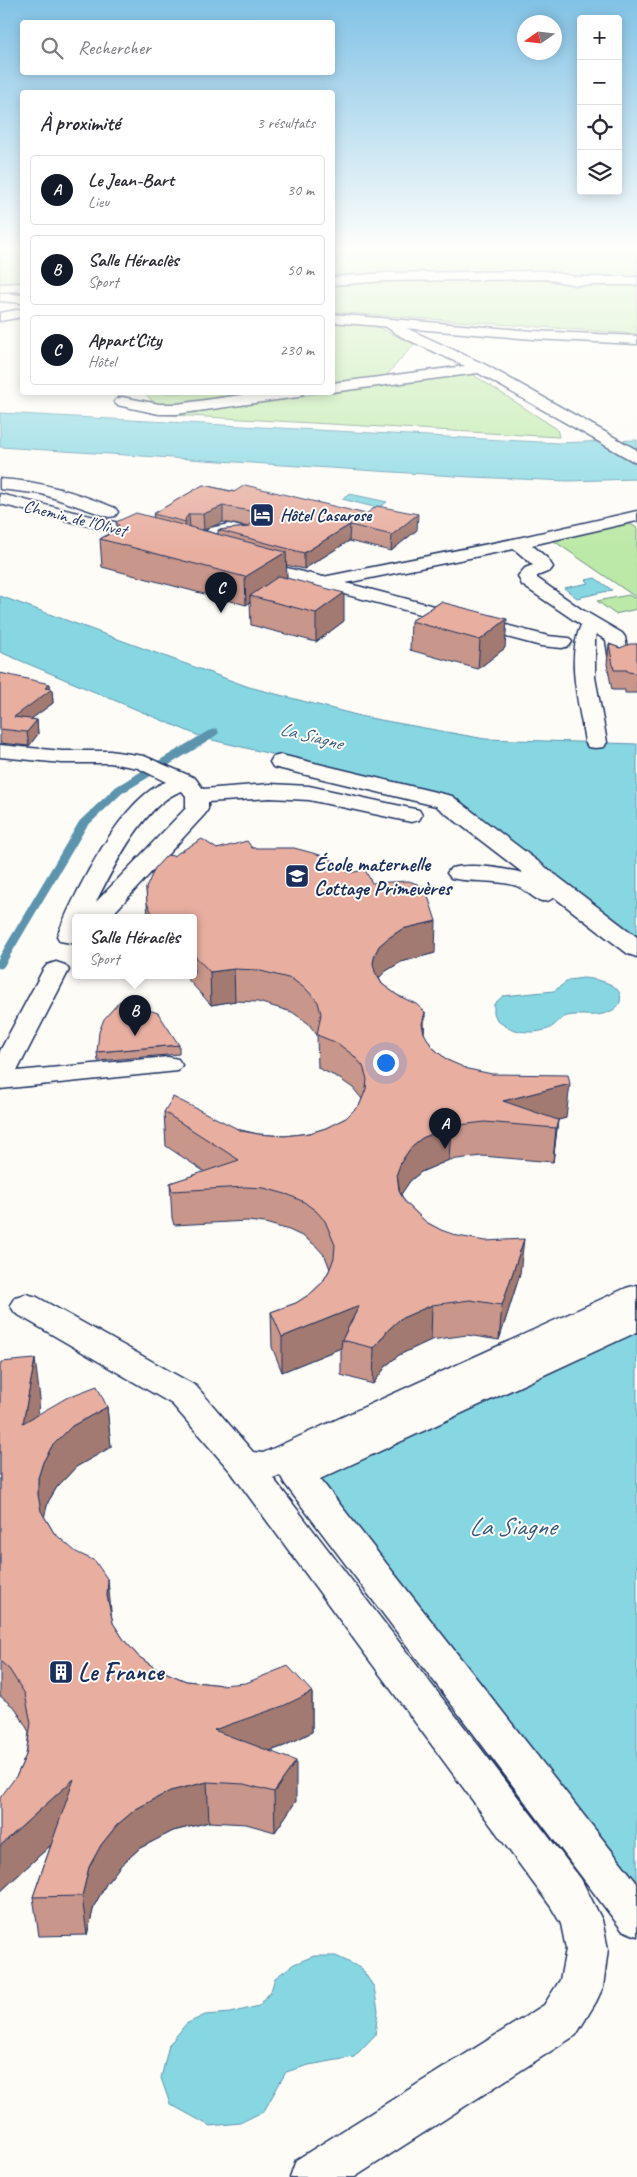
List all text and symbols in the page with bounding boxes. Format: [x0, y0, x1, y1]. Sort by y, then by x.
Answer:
north arrow [517, 15, 562, 60]
map controls [577, 15, 622, 195]
button: + [577, 15, 622, 60]
search box [20, 20, 335, 75]
icon: search [38, 34, 66, 62]
text: Rechercher [78, 36, 151, 60]
button: − [577, 60, 622, 105]
button: locate [577, 105, 622, 150]
text: À proximité [40, 110, 120, 136]
text: 3 résultats [256, 113, 315, 133]
button: layers [577, 150, 622, 195]
text: Le Jean-Bart [88, 168, 174, 192]
text: A [53, 180, 61, 200]
text: 30 m [287, 180, 314, 200]
text: Lieu [88, 192, 109, 212]
text: Salle Héraclès [88, 248, 179, 272]
text: B [53, 260, 61, 280]
text: 50 m [287, 260, 314, 280]
text: Sport [88, 272, 119, 292]
text: Appart'City [88, 328, 161, 352]
text: C [53, 340, 61, 360]
text: 230 m [280, 340, 314, 360]
text: Hôtel [88, 352, 116, 372]
street label: Chemin de l'Olivet [21, 495, 132, 542]
hotel icon: Hôtel Casarose [249, 502, 275, 528]
place label: Hôtel Casarose [280, 504, 373, 526]
pin: C [205, 572, 237, 613]
water label: La Siagne [278, 717, 347, 756]
place label: École maternelle Cottage Primevères [314, 851, 454, 901]
school or university icon: École maternelle Cottage Primevères [284, 863, 310, 889]
popup [72, 914, 197, 979]
text: Salle Héraclès [89, 925, 180, 949]
text: Sport [89, 949, 120, 969]
pin: B [119, 995, 151, 1036]
your location [373, 1050, 399, 1076]
pin: A [429, 1108, 461, 1149]
water label: La Siagne [469, 1510, 560, 1543]
place label: Le France [78, 1656, 165, 1688]
building icon: Le France [48, 1659, 74, 1685]

